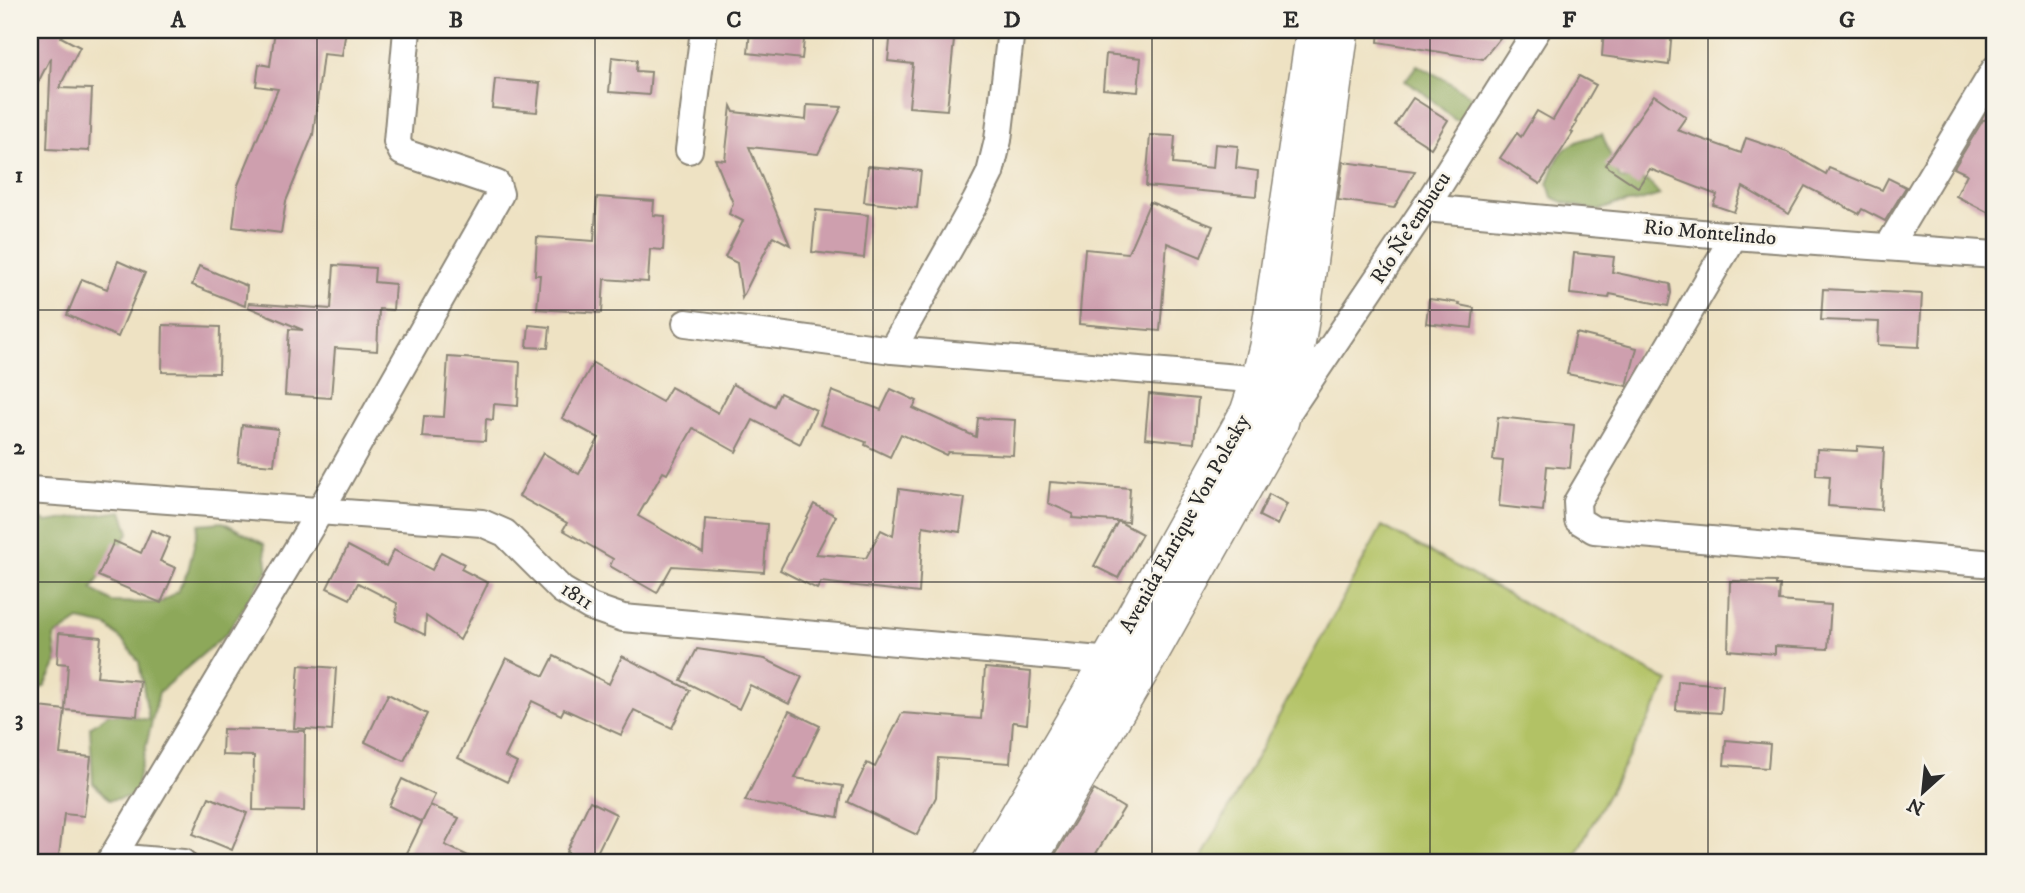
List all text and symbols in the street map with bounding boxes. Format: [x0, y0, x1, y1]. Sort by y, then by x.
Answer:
text: A [170, 6, 187, 35]
text: B [449, 6, 463, 35]
text: C [726, 6, 742, 35]
text: D [1003, 6, 1021, 35]
text: E [1283, 6, 1299, 35]
text: F [1562, 6, 1577, 35]
text: G [1839, 6, 1855, 35]
text: 1 [15, 161, 23, 190]
street label: Río Ñe'embucu [1363, 166, 1457, 289]
street label: Rio Montelindo [1643, 214, 1777, 252]
street label: Avenida Enrique Von Polesky [1114, 409, 1257, 638]
text: 2 [13, 433, 25, 462]
street label: 1811 [556, 576, 598, 616]
text: 3 [15, 705, 23, 734]
north arrow [1888, 756, 1958, 826]
text: N [1903, 792, 1928, 820]

